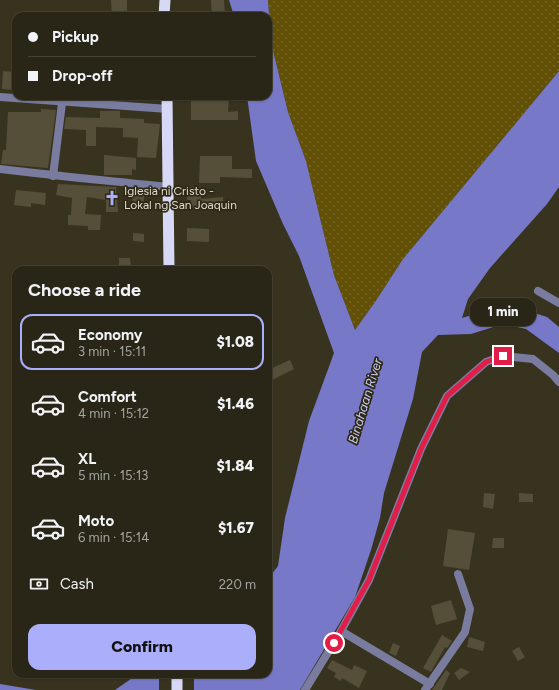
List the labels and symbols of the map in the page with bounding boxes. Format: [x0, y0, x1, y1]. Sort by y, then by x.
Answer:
place label: Iglesia ni Cristo - Lokal ng San Joaquin [124, 184, 237, 212]
church icon: Iglesia ni Cristo - Lokal ng San Joaquin [103, 189, 121, 207]
callout: 1 min [470, 298, 536, 326]
route end [494, 347, 512, 365]
water label: Binahaan River [345, 356, 385, 445]
route start [325, 634, 343, 652]

